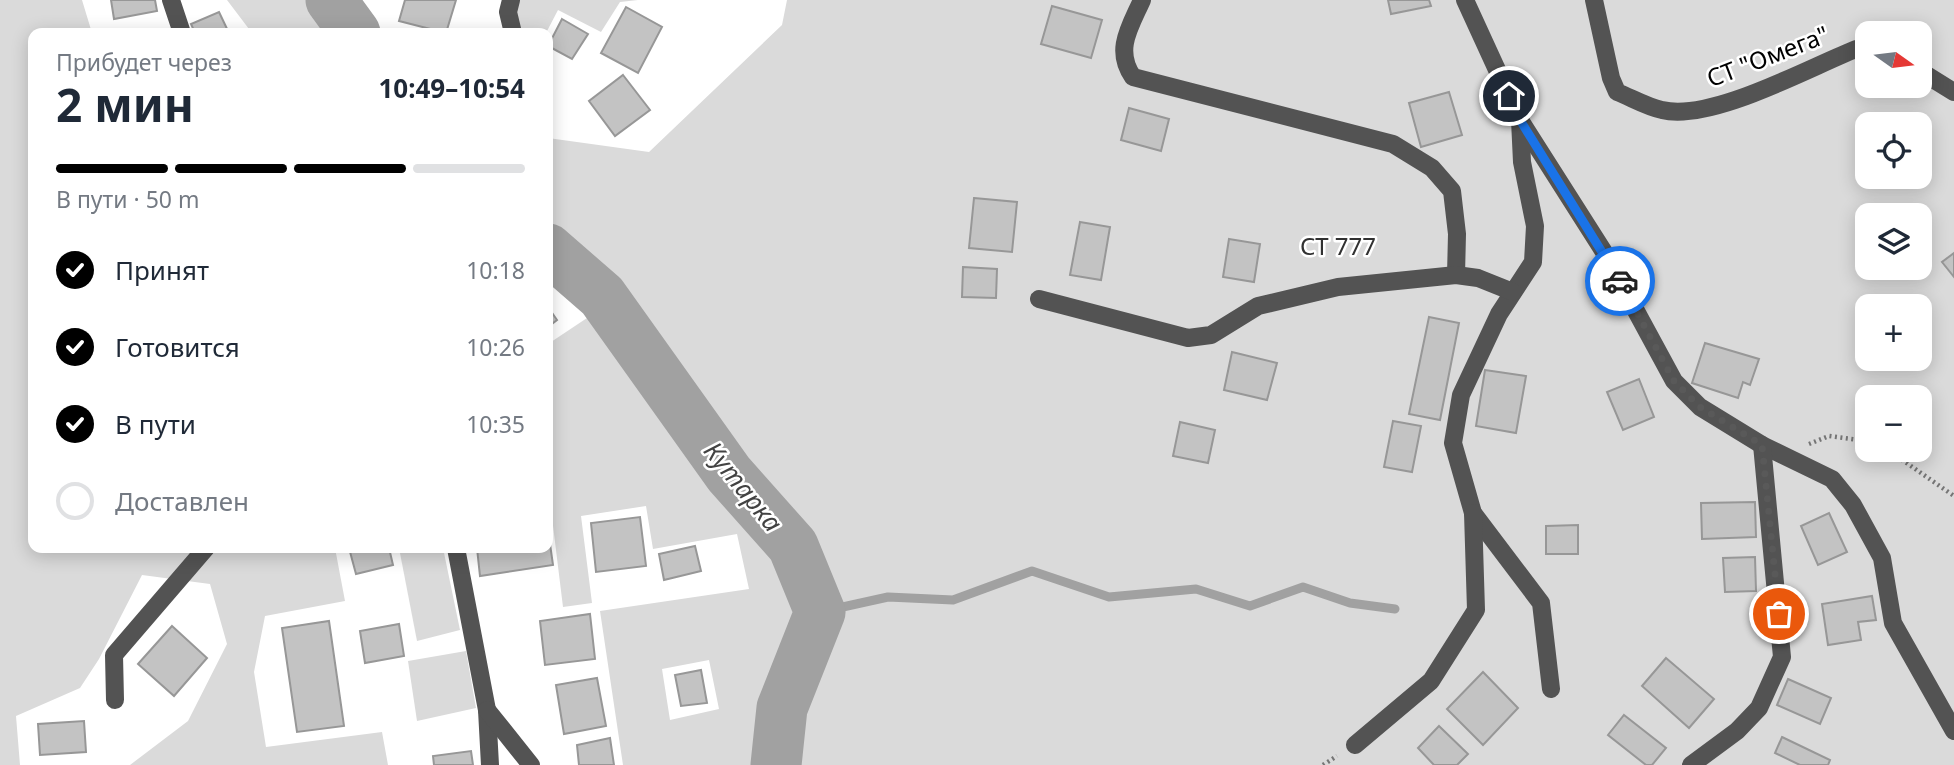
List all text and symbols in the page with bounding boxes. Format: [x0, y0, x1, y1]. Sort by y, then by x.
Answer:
street label: СТ "Омега" [1702, 17, 1833, 94]
north arrow [1855, 21, 1932, 98]
map controls [1855, 21, 1932, 462]
text: Прибудет через [56, 46, 232, 78]
pin [1479, 66, 1539, 126]
text: 10:49–10:54 [378, 70, 525, 106]
text: 2 мин [56, 73, 194, 135]
icon: home [1490, 77, 1528, 115]
button: locate [1855, 112, 1932, 189]
text: В пути · 50 m [56, 183, 199, 215]
button: layers [1855, 203, 1932, 280]
park label: СТ 777 [1300, 229, 1376, 262]
courier [1585, 246, 1655, 316]
icon: check [56, 251, 94, 289]
text: Принят [115, 252, 209, 288]
text: 10:18 [466, 254, 525, 286]
icon: car [1601, 262, 1639, 300]
button: + [1855, 294, 1932, 371]
icon: check [56, 328, 94, 366]
text: Готовится [115, 329, 240, 365]
text: 10:26 [466, 331, 525, 363]
button: − [1855, 385, 1932, 462]
icon: check [56, 405, 94, 443]
text: В пути [115, 406, 196, 442]
text: 10:35 [466, 408, 525, 440]
water label: Кутарка [696, 434, 791, 539]
text: Доставлен [115, 483, 249, 519]
pin [1749, 584, 1809, 644]
icon: bag [1760, 595, 1798, 633]

